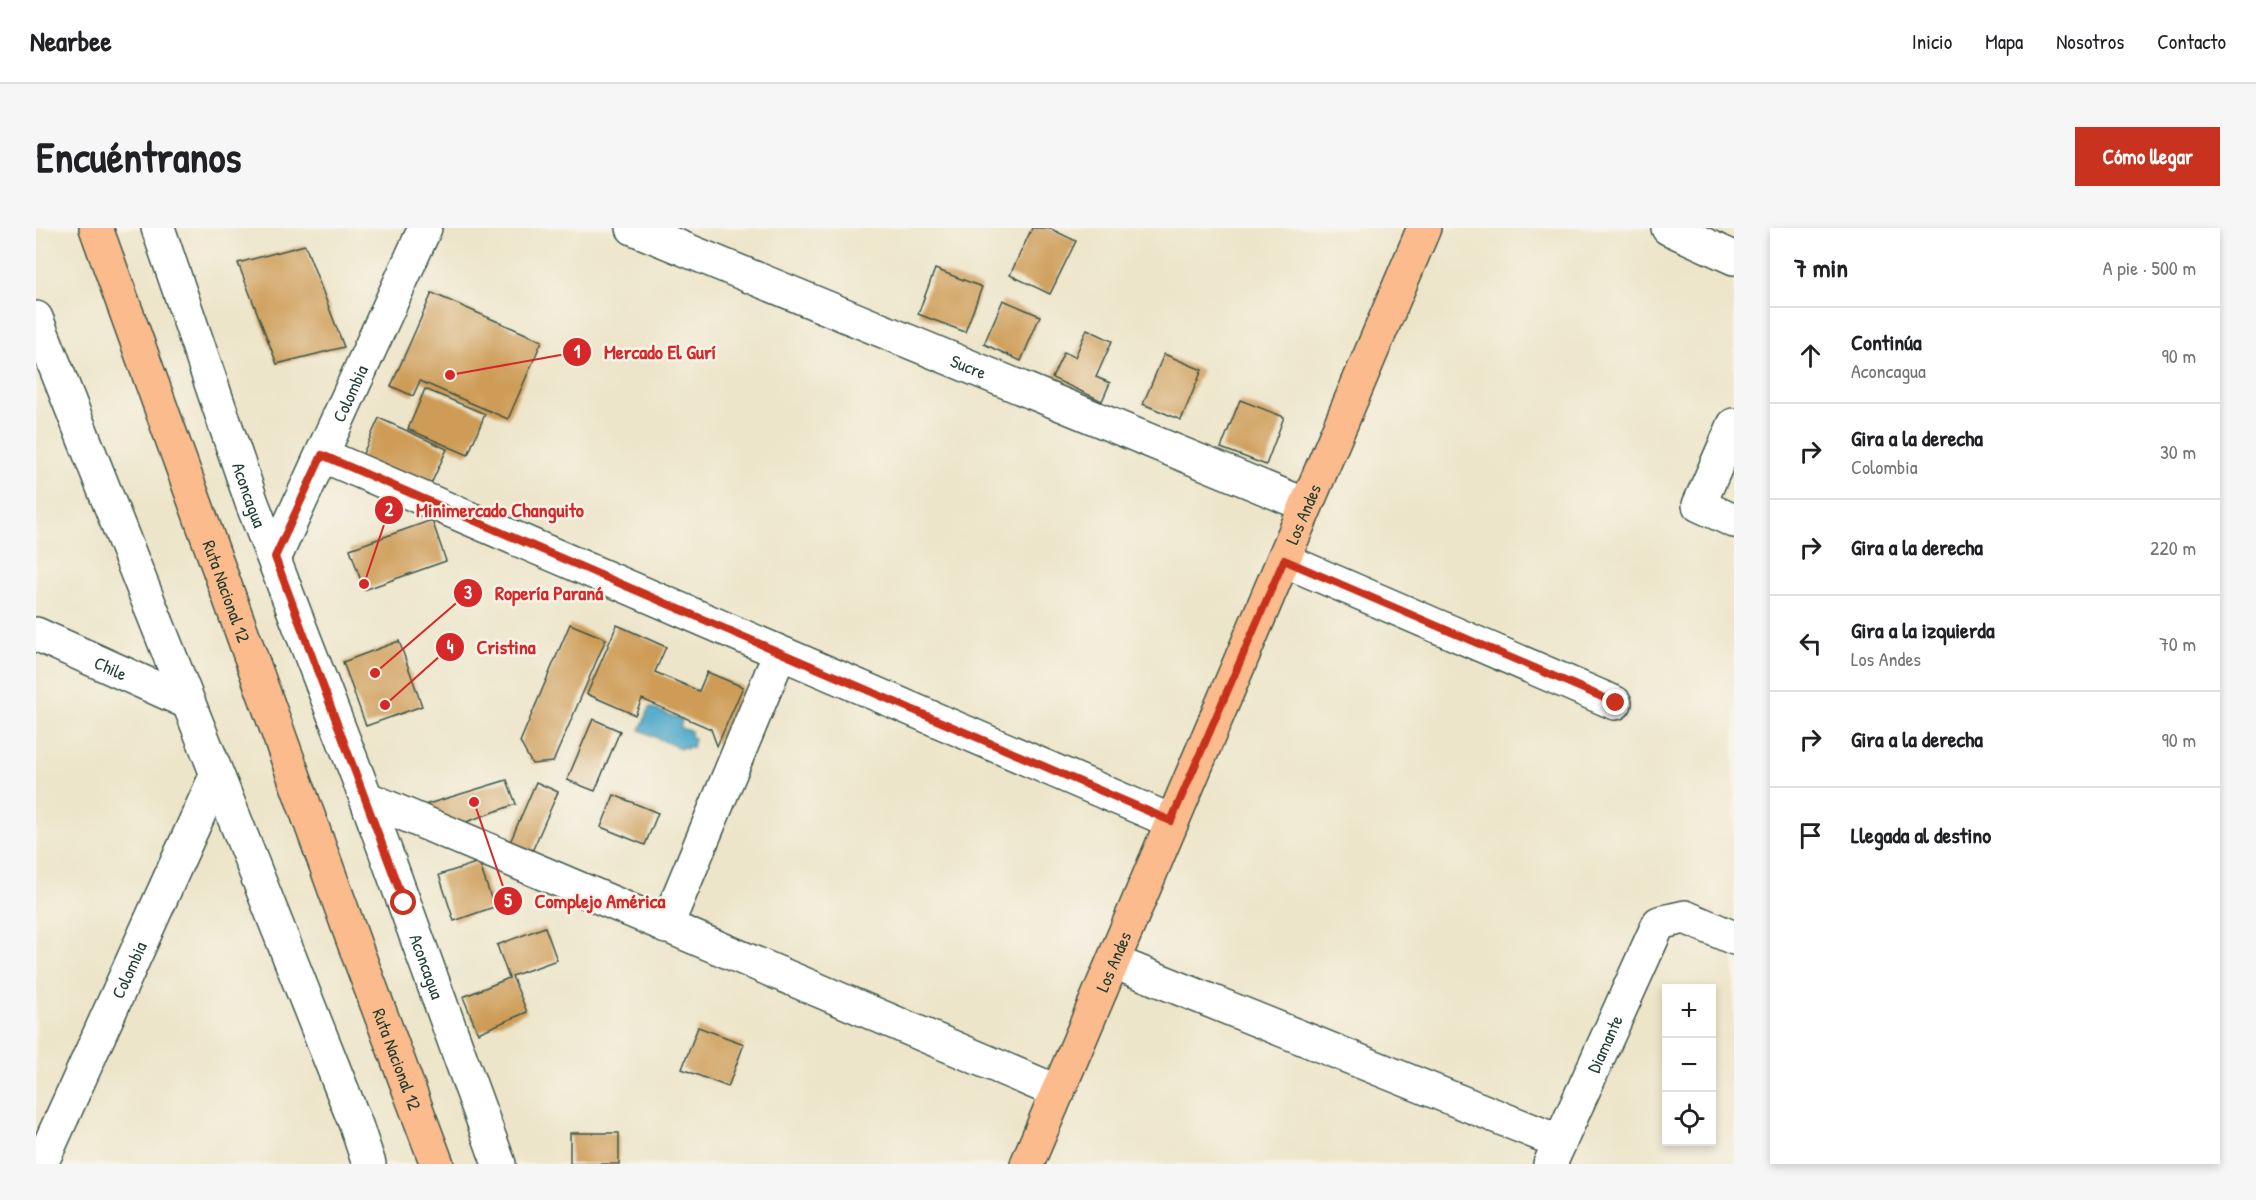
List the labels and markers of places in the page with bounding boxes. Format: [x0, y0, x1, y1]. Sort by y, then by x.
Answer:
callout: Mercado El Gurí [562, 333, 728, 371]
callout: Minimercado Changuito [374, 491, 596, 529]
callout: Ropería Paraná [453, 574, 615, 612]
callout: Cristina [435, 628, 548, 666]
callout: Complejo América [493, 882, 678, 920]

